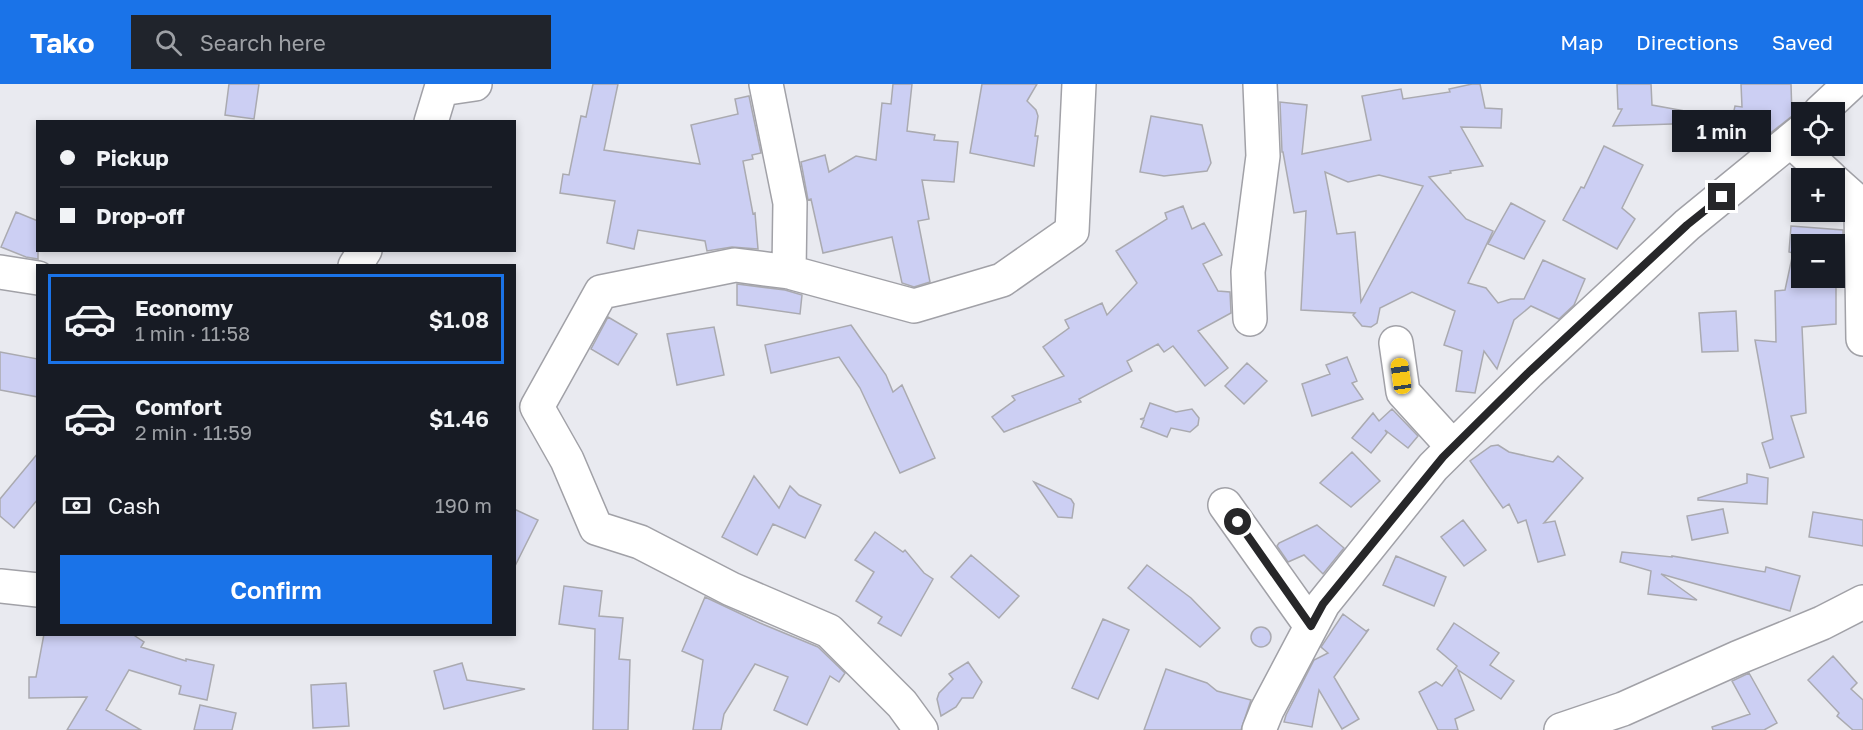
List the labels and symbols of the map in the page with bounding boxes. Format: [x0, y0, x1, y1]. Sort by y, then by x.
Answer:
callout: 1 min [1672, 110, 1772, 152]
route end [1708, 183, 1735, 210]
car [1390, 357, 1412, 395]
route start [1224, 508, 1251, 535]

